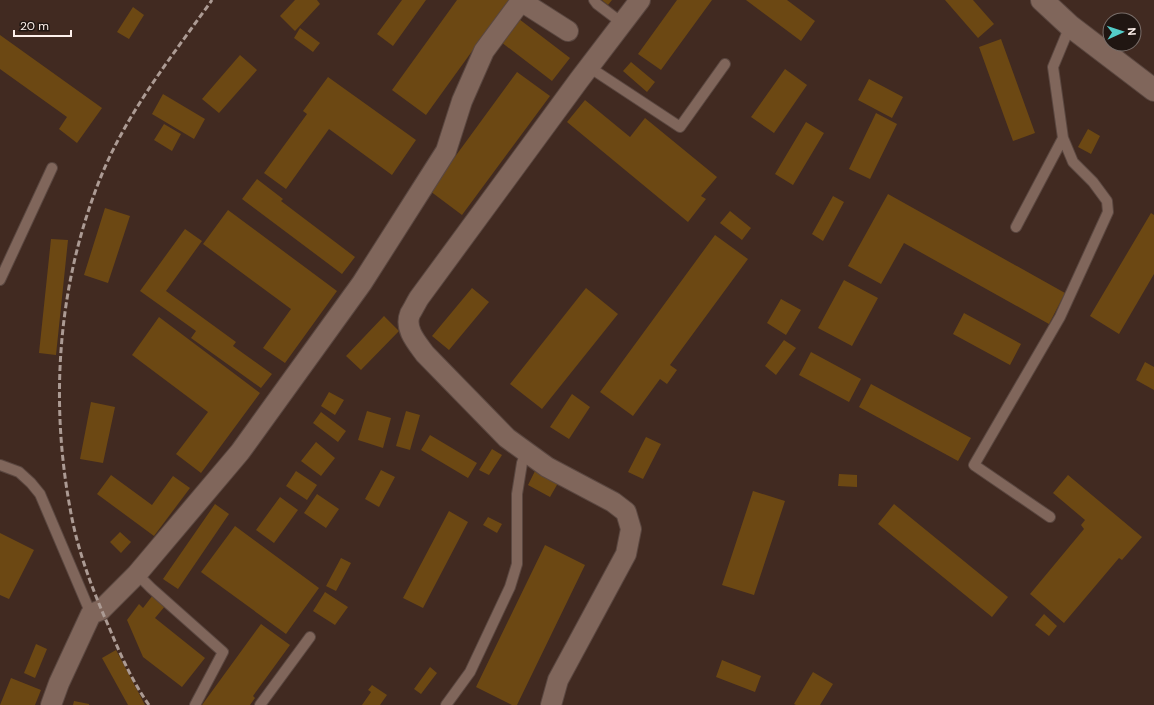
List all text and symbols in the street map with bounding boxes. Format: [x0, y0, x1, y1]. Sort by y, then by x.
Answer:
scale bar [14, 12, 71, 38]
north arrow [1102, 12, 1142, 52]
text: 20 m [20, 18, 49, 34]
text: N [1125, 27, 1139, 36]

